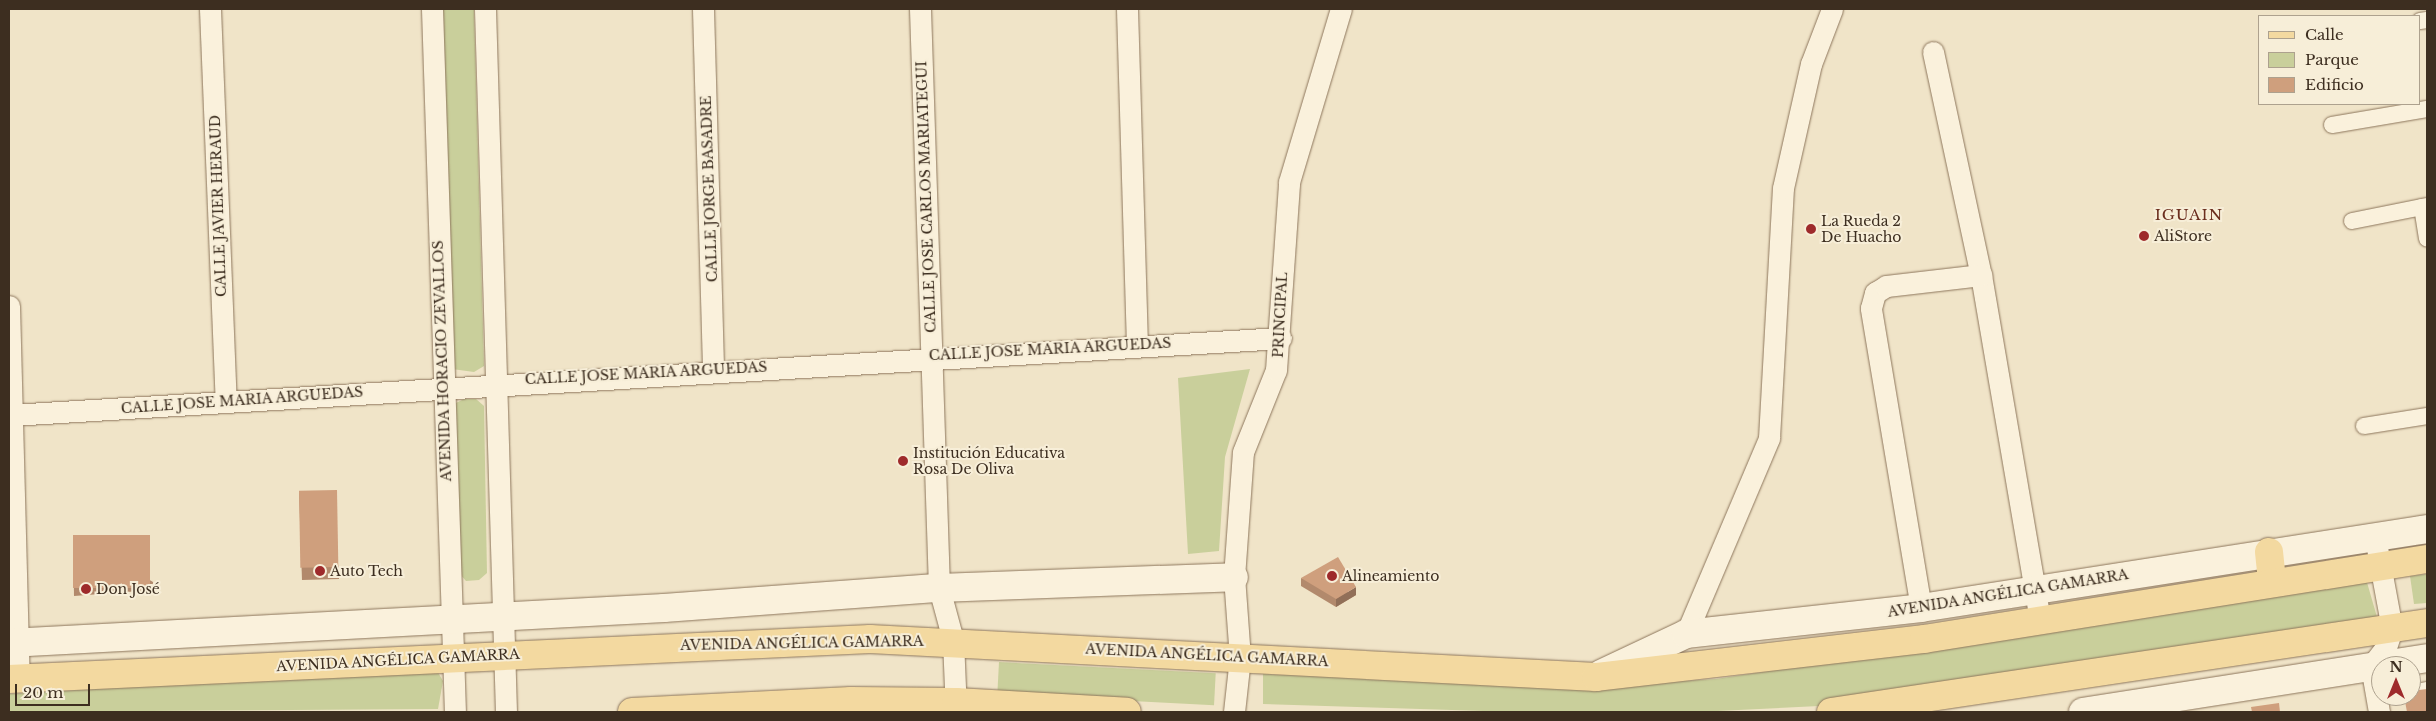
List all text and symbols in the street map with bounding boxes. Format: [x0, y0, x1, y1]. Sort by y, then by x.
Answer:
legend [2258, 15, 2421, 105]
text: Calle [2305, 25, 2344, 44]
text: Parque [2305, 50, 2359, 69]
street label: CALLE JOSE CARLOS MARIATEGUI [913, 61, 939, 333]
text: Edificio [2305, 75, 2364, 94]
street label: CALLE JORGE BASADRE [697, 95, 721, 283]
street label: CALLE JAVIER HERAUD [206, 114, 230, 298]
district label: IGUAIN [2154, 206, 2224, 224]
place label: La Rueda 2 De Huacho [1821, 213, 1902, 246]
marker: La Rueda 2 De Huacho [1805, 223, 1817, 235]
place label: AliStore [2154, 228, 2212, 244]
marker: AliStore [2138, 230, 2150, 242]
street label: AVENIDA HORACIO ZEVALLOS [429, 240, 455, 482]
street label: PRINCIPAL [1269, 272, 1291, 358]
street label: CALLE JOSE MARIA ARGUEDAS [928, 334, 1172, 364]
street label: CALLE JOSE MARIA ARGUEDAS [524, 358, 768, 388]
street label: CALLE JOSE MARIA ARGUEDAS [120, 383, 364, 417]
place label: Institución Educativa Rosa De Oliva [913, 445, 1065, 478]
marker: Institución Educativa Rosa De Oliva [897, 455, 909, 467]
place label: Auto Tech [330, 563, 403, 579]
marker: Auto Tech [314, 565, 326, 577]
street label: AVENIDA ANGÉLICA GAMARRA [1886, 566, 2130, 620]
place label: Alineamiento [1342, 568, 1439, 584]
marker: Alineamiento [1326, 570, 1338, 582]
place label: Don José [96, 581, 160, 597]
marker: Don José [80, 583, 92, 595]
street label: AVENIDA ANGÉLICA GAMARRA [679, 632, 925, 654]
street label: AVENIDA ANGÉLICA GAMARRA [1084, 640, 1330, 670]
street label: AVENIDA ANGÉLICA GAMARRA [275, 645, 521, 675]
north arrow [2371, 656, 2421, 706]
text: N [2389, 658, 2403, 676]
scale bar [18, 674, 92, 706]
text: 20 m [23, 683, 63, 702]

